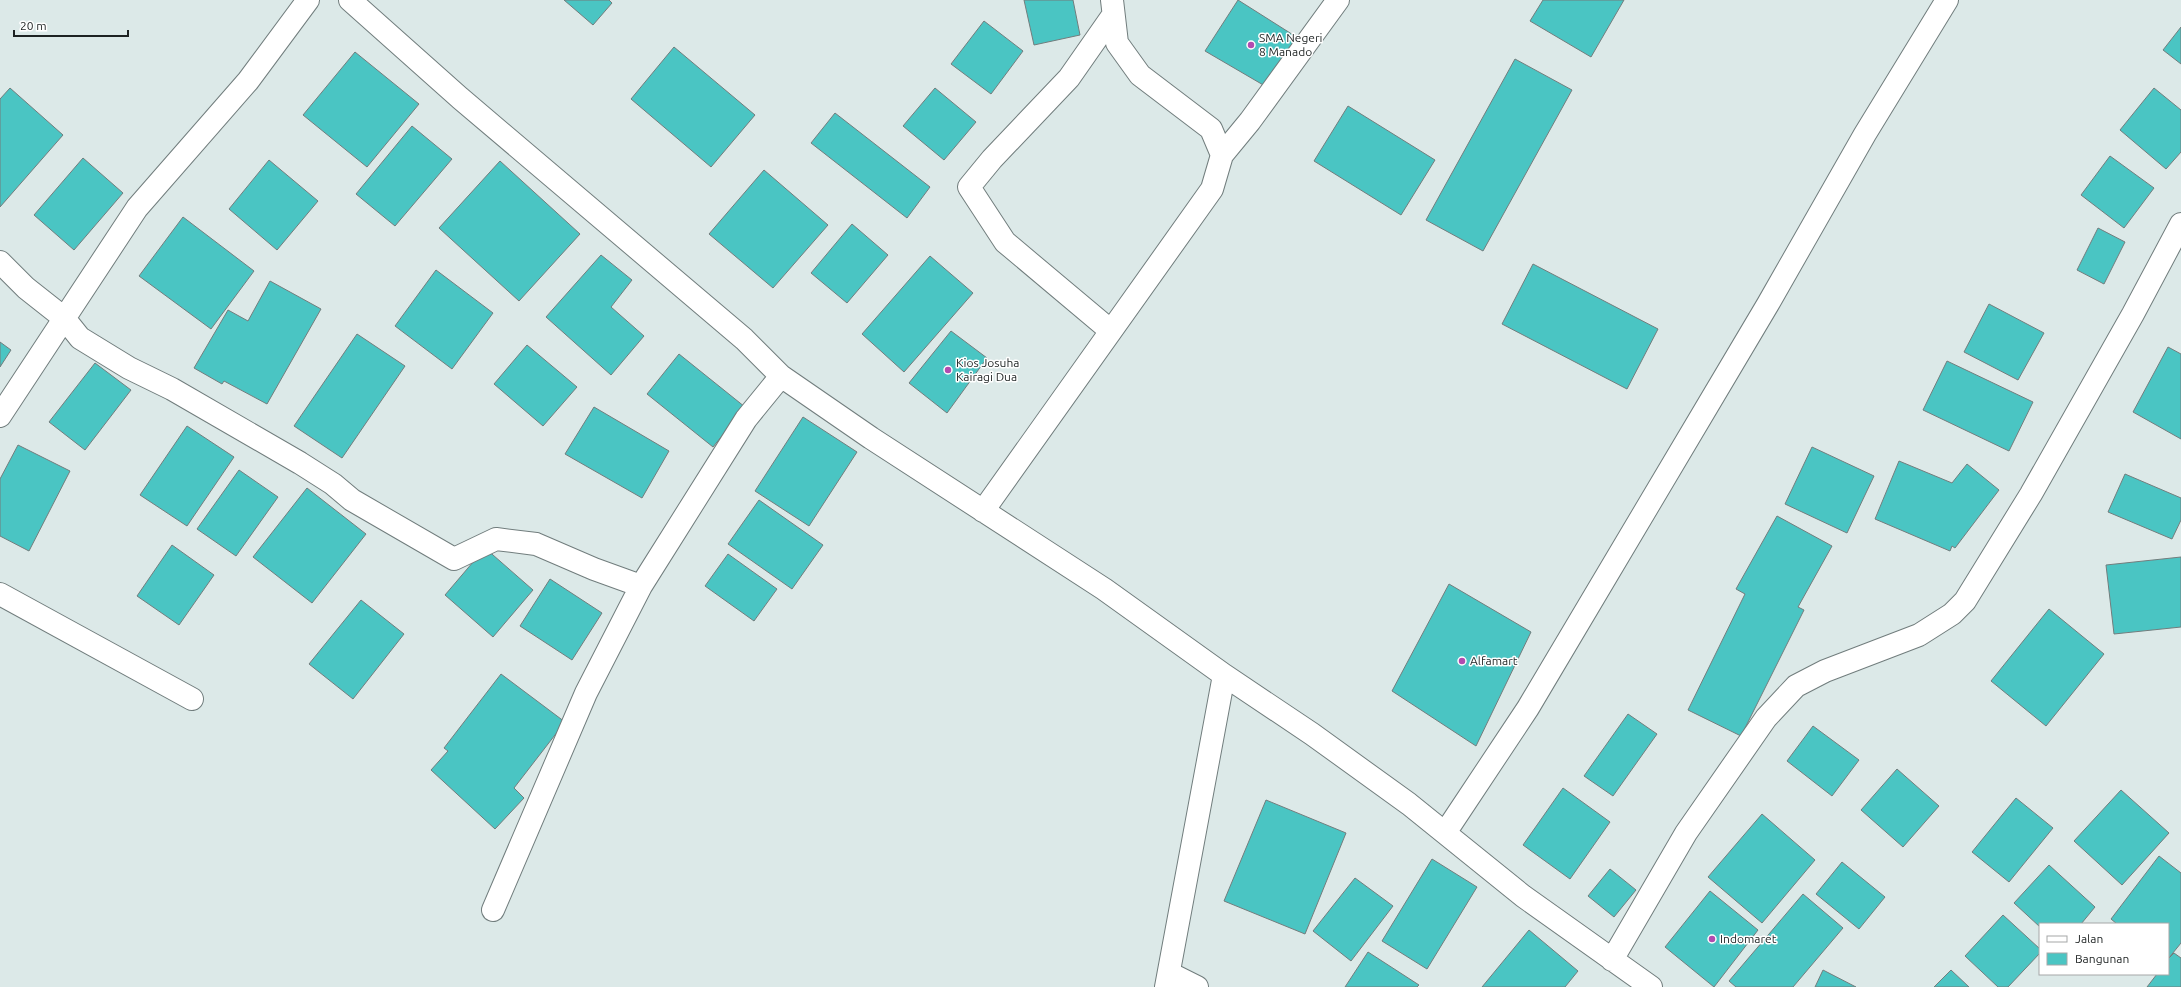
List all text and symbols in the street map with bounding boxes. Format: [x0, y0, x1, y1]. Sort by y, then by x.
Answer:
scale bar [14, 12, 128, 38]
text: 20 m [20, 19, 47, 32]
place label: SMA Negeri 8 Manado [1259, 31, 1323, 58]
marker: SMA Negeri 8 Manado [1246, 40, 1256, 50]
place label: Kios Josuha Kairagi Dua [956, 356, 1019, 383]
marker: Kios Josuha Kairagi Dua [943, 365, 953, 375]
place label: Alfamart [1470, 654, 1518, 667]
marker: Alfamart [1457, 656, 1467, 666]
legend [2039, 923, 2169, 975]
place label: Indomaret [1720, 932, 1777, 945]
text: Jalan [2075, 932, 2103, 945]
marker: Indomaret [1707, 934, 1717, 944]
text: Bangunan [2075, 952, 2129, 965]

